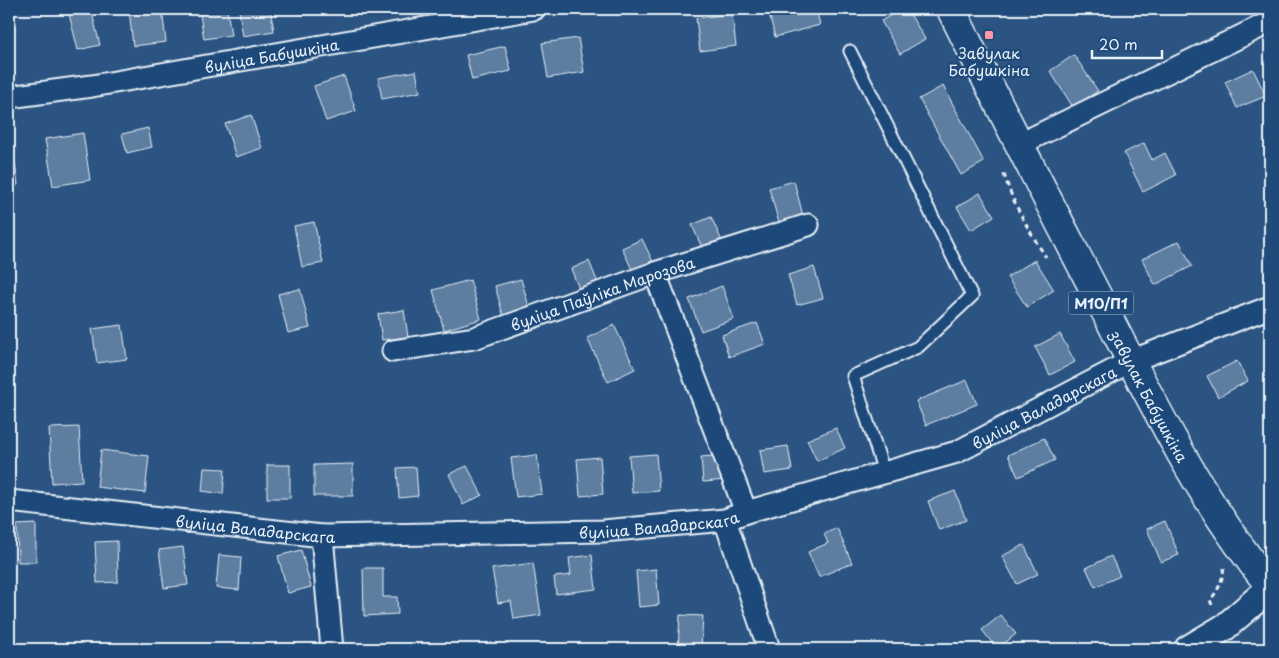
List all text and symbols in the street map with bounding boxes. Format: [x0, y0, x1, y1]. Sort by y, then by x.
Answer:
scale bar [1092, 28, 1162, 60]
marker: Завулак Бабушкіна [983, 29, 995, 41]
street label: вуліца Бабушкіна [203, 32, 341, 78]
text: 20 m [1099, 32, 1138, 55]
place label: Завулак Бабушкіна [948, 41, 1030, 81]
street label: вуліца Паўліка Марозова [507, 250, 698, 336]
road number: М10/П1 [1068, 292, 1134, 314]
street label: завулак Бабушкіна [1105, 325, 1195, 467]
street label: вуліца Валадарскага [967, 359, 1120, 454]
street label: вуліца Валадарскага [579, 504, 742, 543]
street label: вуліца Валадарскага [175, 508, 336, 548]

